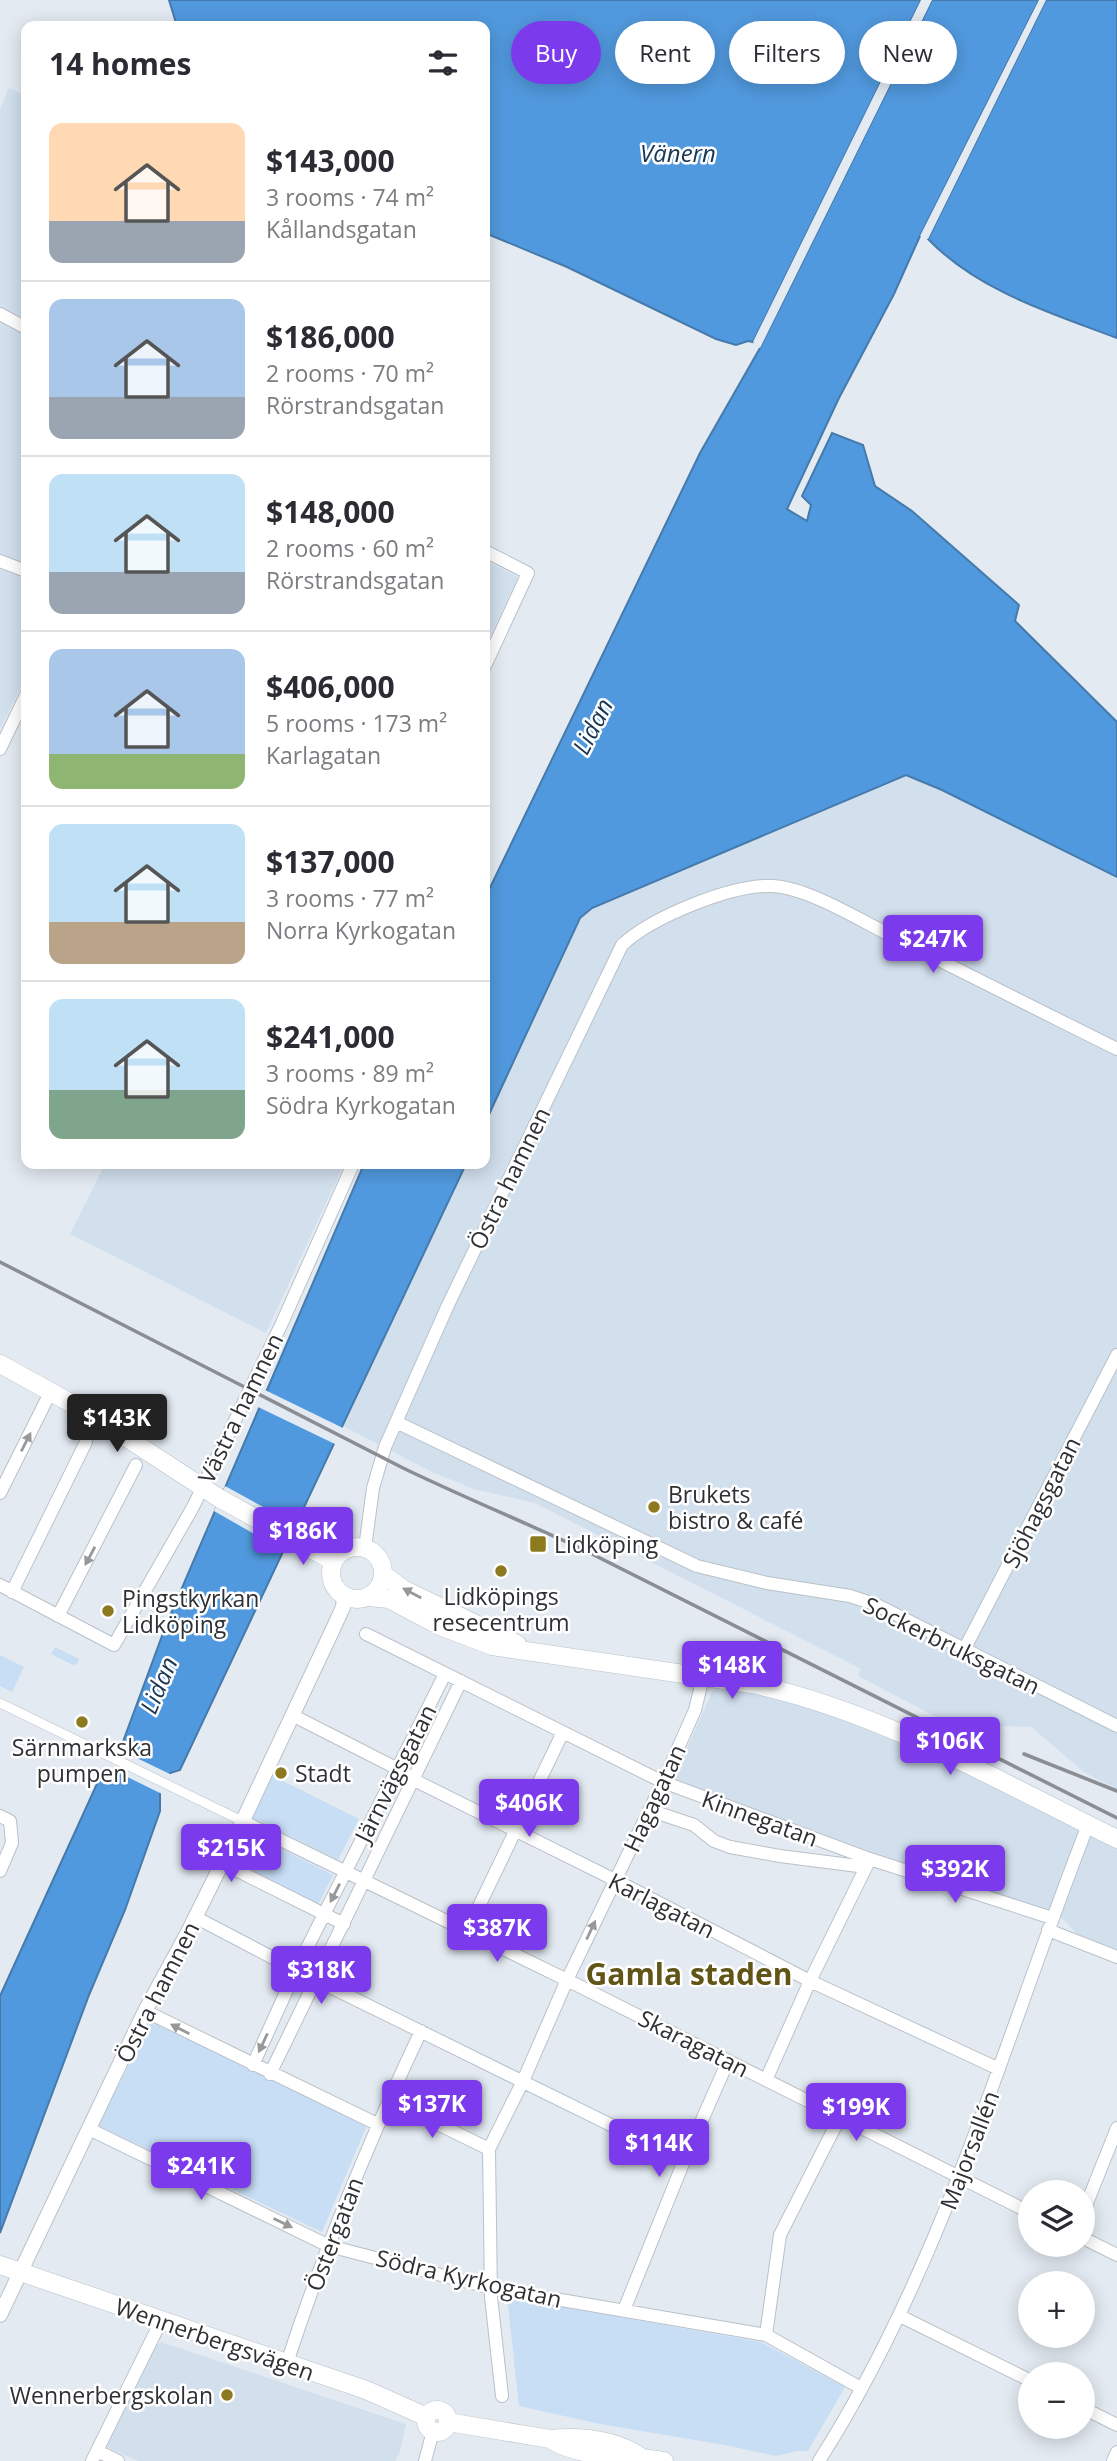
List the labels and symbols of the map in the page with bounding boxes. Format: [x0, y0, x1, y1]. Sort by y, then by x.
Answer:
water label: Vänern [640, 136, 716, 169]
water label: Lidan [564, 692, 620, 760]
pin: $247K [884, 916, 982, 975]
street label: Östra hamnen [461, 1102, 557, 1254]
street label: Västra hamnen [190, 1328, 290, 1488]
pin: $143K [68, 1394, 166, 1454]
street label: Sjöhagsgatan [994, 1431, 1088, 1573]
one-way arrow [20, 1432, 31, 1452]
place label: Brukets bistro & café [668, 1478, 803, 1536]
marker: Brukets bistro & café [646, 1499, 662, 1515]
pin: $186K [254, 1508, 352, 1567]
place label: Lidköping [554, 1528, 659, 1560]
marker: Lidköping [528, 1534, 548, 1554]
one-way arrow [84, 1546, 96, 1566]
marker: Lidköpings resecentrum [493, 1563, 509, 1579]
place label: Lidköpings resecentrum [432, 1580, 570, 1638]
place label: Pingstkyrkan Lidköping [122, 1582, 259, 1640]
one-way arrow [401, 1587, 421, 1599]
street label: Sockerbruksgatan [858, 1588, 1046, 1702]
marker: Pingstkyrkan Lidköping [100, 1603, 116, 1619]
pin: $148K [683, 1642, 781, 1701]
water label: Lidan [131, 1651, 185, 1719]
street label: Järnvägsgatan [346, 1699, 443, 1849]
marker: Särnmarkska pumpen [74, 1714, 90, 1730]
pin: $106K [901, 1718, 999, 1777]
place label: Särnmarkska pumpen [12, 1731, 152, 1789]
street label: Hagagatan [615, 1739, 693, 1857]
place label: Stadt [295, 1757, 351, 1789]
marker: Stadt [273, 1765, 289, 1781]
pin: $406K [480, 1780, 578, 1839]
street label: Kinnegatan [698, 1782, 822, 1854]
pin: $215K [182, 1825, 280, 1884]
pin: $392K [906, 1846, 1004, 1905]
street label: Karlagatan [603, 1865, 721, 1945]
one-way arrow [329, 1883, 340, 1903]
pin: $387K [448, 1904, 546, 1964]
street label: Östra hamnen [108, 1916, 206, 2068]
one-way arrow [585, 1920, 597, 1940]
pin: $318K [272, 1946, 370, 2006]
district label: Gamla staden [586, 1953, 792, 1994]
street label: Skaragatan [633, 2002, 755, 2084]
one-way arrow [170, 2023, 190, 2034]
one-way arrow [257, 2033, 269, 2053]
pin: $137K [383, 2080, 481, 2140]
pin: $199K [807, 2084, 905, 2143]
street label: Majorsallén [932, 2086, 1006, 2214]
pin: $114K [610, 2120, 708, 2179]
pin: $241K [152, 2142, 250, 2202]
street label: Östergatan [298, 2172, 370, 2296]
one-way arrow [273, 2217, 293, 2229]
street label: Södra Kyrkogatan [373, 2241, 565, 2315]
street label: Wennerbergsvägen [111, 2290, 319, 2388]
place label: Wennerbergskolan [10, 2379, 213, 2411]
marker: Wennerbergskolan [219, 2387, 235, 2403]

